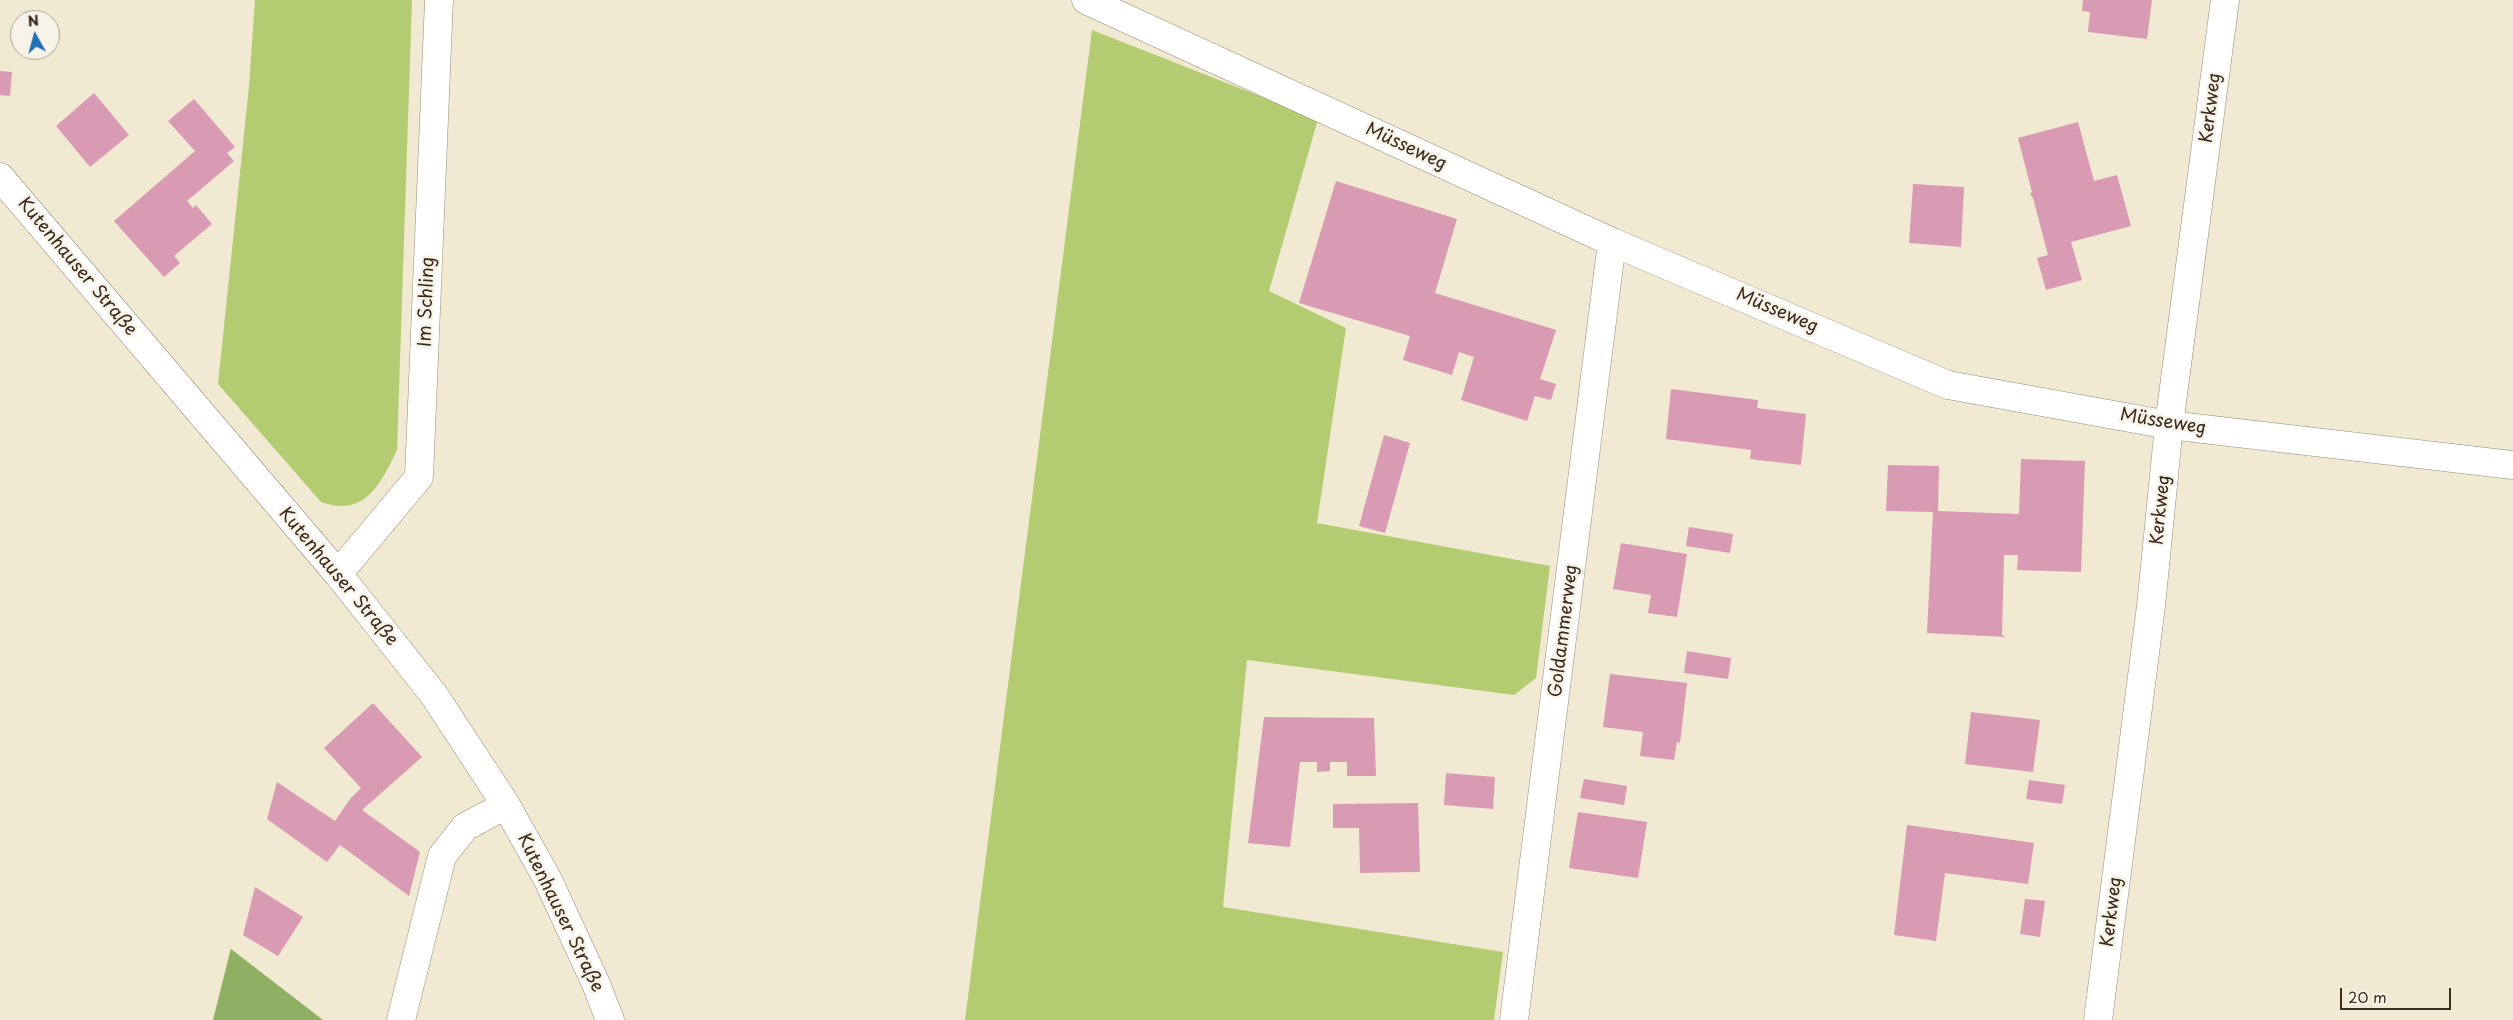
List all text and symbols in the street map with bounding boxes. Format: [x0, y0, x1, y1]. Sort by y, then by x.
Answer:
north arrow [10, 10, 60, 60]
text: N [26, 10, 40, 32]
street label: Kerkweg [2196, 72, 2226, 144]
street label: Müsseweg [1362, 119, 1450, 175]
street label: Kutenhauser Straße [13, 193, 141, 341]
street label: Im Schling [415, 257, 439, 347]
street label: Müsseweg [1733, 284, 1821, 338]
street label: Müsseweg [2118, 405, 2208, 439]
street label: Kerkweg [2147, 474, 2175, 546]
street label: Kutenhauser Straße [274, 503, 402, 651]
street label: Goldammerweg [1545, 563, 1583, 699]
street label: Kutenhauser Straße [512, 830, 608, 996]
street label: Kerkweg [2097, 876, 2127, 948]
scale bar [2343, 978, 2454, 1010]
text: 20 m [2348, 985, 2387, 1008]

